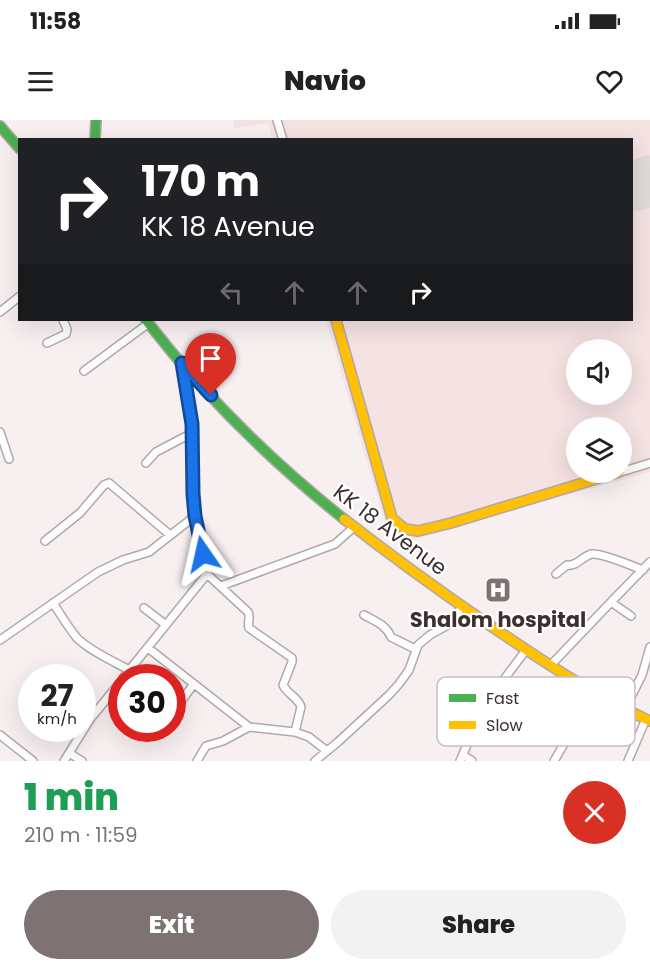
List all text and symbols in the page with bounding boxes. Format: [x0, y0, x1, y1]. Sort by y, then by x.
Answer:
text: 11:58 [30, 6, 81, 37]
text: Navio [284, 62, 366, 99]
icon: menu [24, 65, 57, 98]
icon: heart [593, 65, 626, 98]
text: 170 m [141, 152, 260, 211]
icon: right [42, 162, 120, 240]
text: KK 18 Avenue [141, 208, 315, 245]
icon: left [215, 276, 248, 309]
icon: ahead [278, 276, 311, 309]
icon: ahead [341, 276, 374, 309]
icon: right [404, 276, 437, 309]
pin [185, 333, 236, 395]
map controls [566, 339, 632, 483]
button: sound [566, 339, 632, 405]
icon: arrive [194, 342, 227, 375]
button: layers [566, 417, 632, 483]
street label: KK 18 Avenue [328, 477, 453, 582]
position arrow [171, 522, 235, 586]
hospital icon: Shalom hospital [483, 575, 513, 605]
place label: Shalom hospital [410, 605, 586, 634]
speed limit sign: 30 [108, 664, 186, 742]
text: 27 [40, 674, 74, 717]
legend [437, 677, 635, 746]
text: Fast [486, 687, 519, 710]
text: km/h [37, 708, 77, 729]
text: Slow [486, 714, 523, 737]
text: 1 min [24, 772, 119, 823]
button: close [563, 781, 626, 844]
text: 210 m · 11:59 [24, 821, 138, 849]
button: Exit [24, 890, 319, 959]
button: Share [331, 890, 626, 959]

